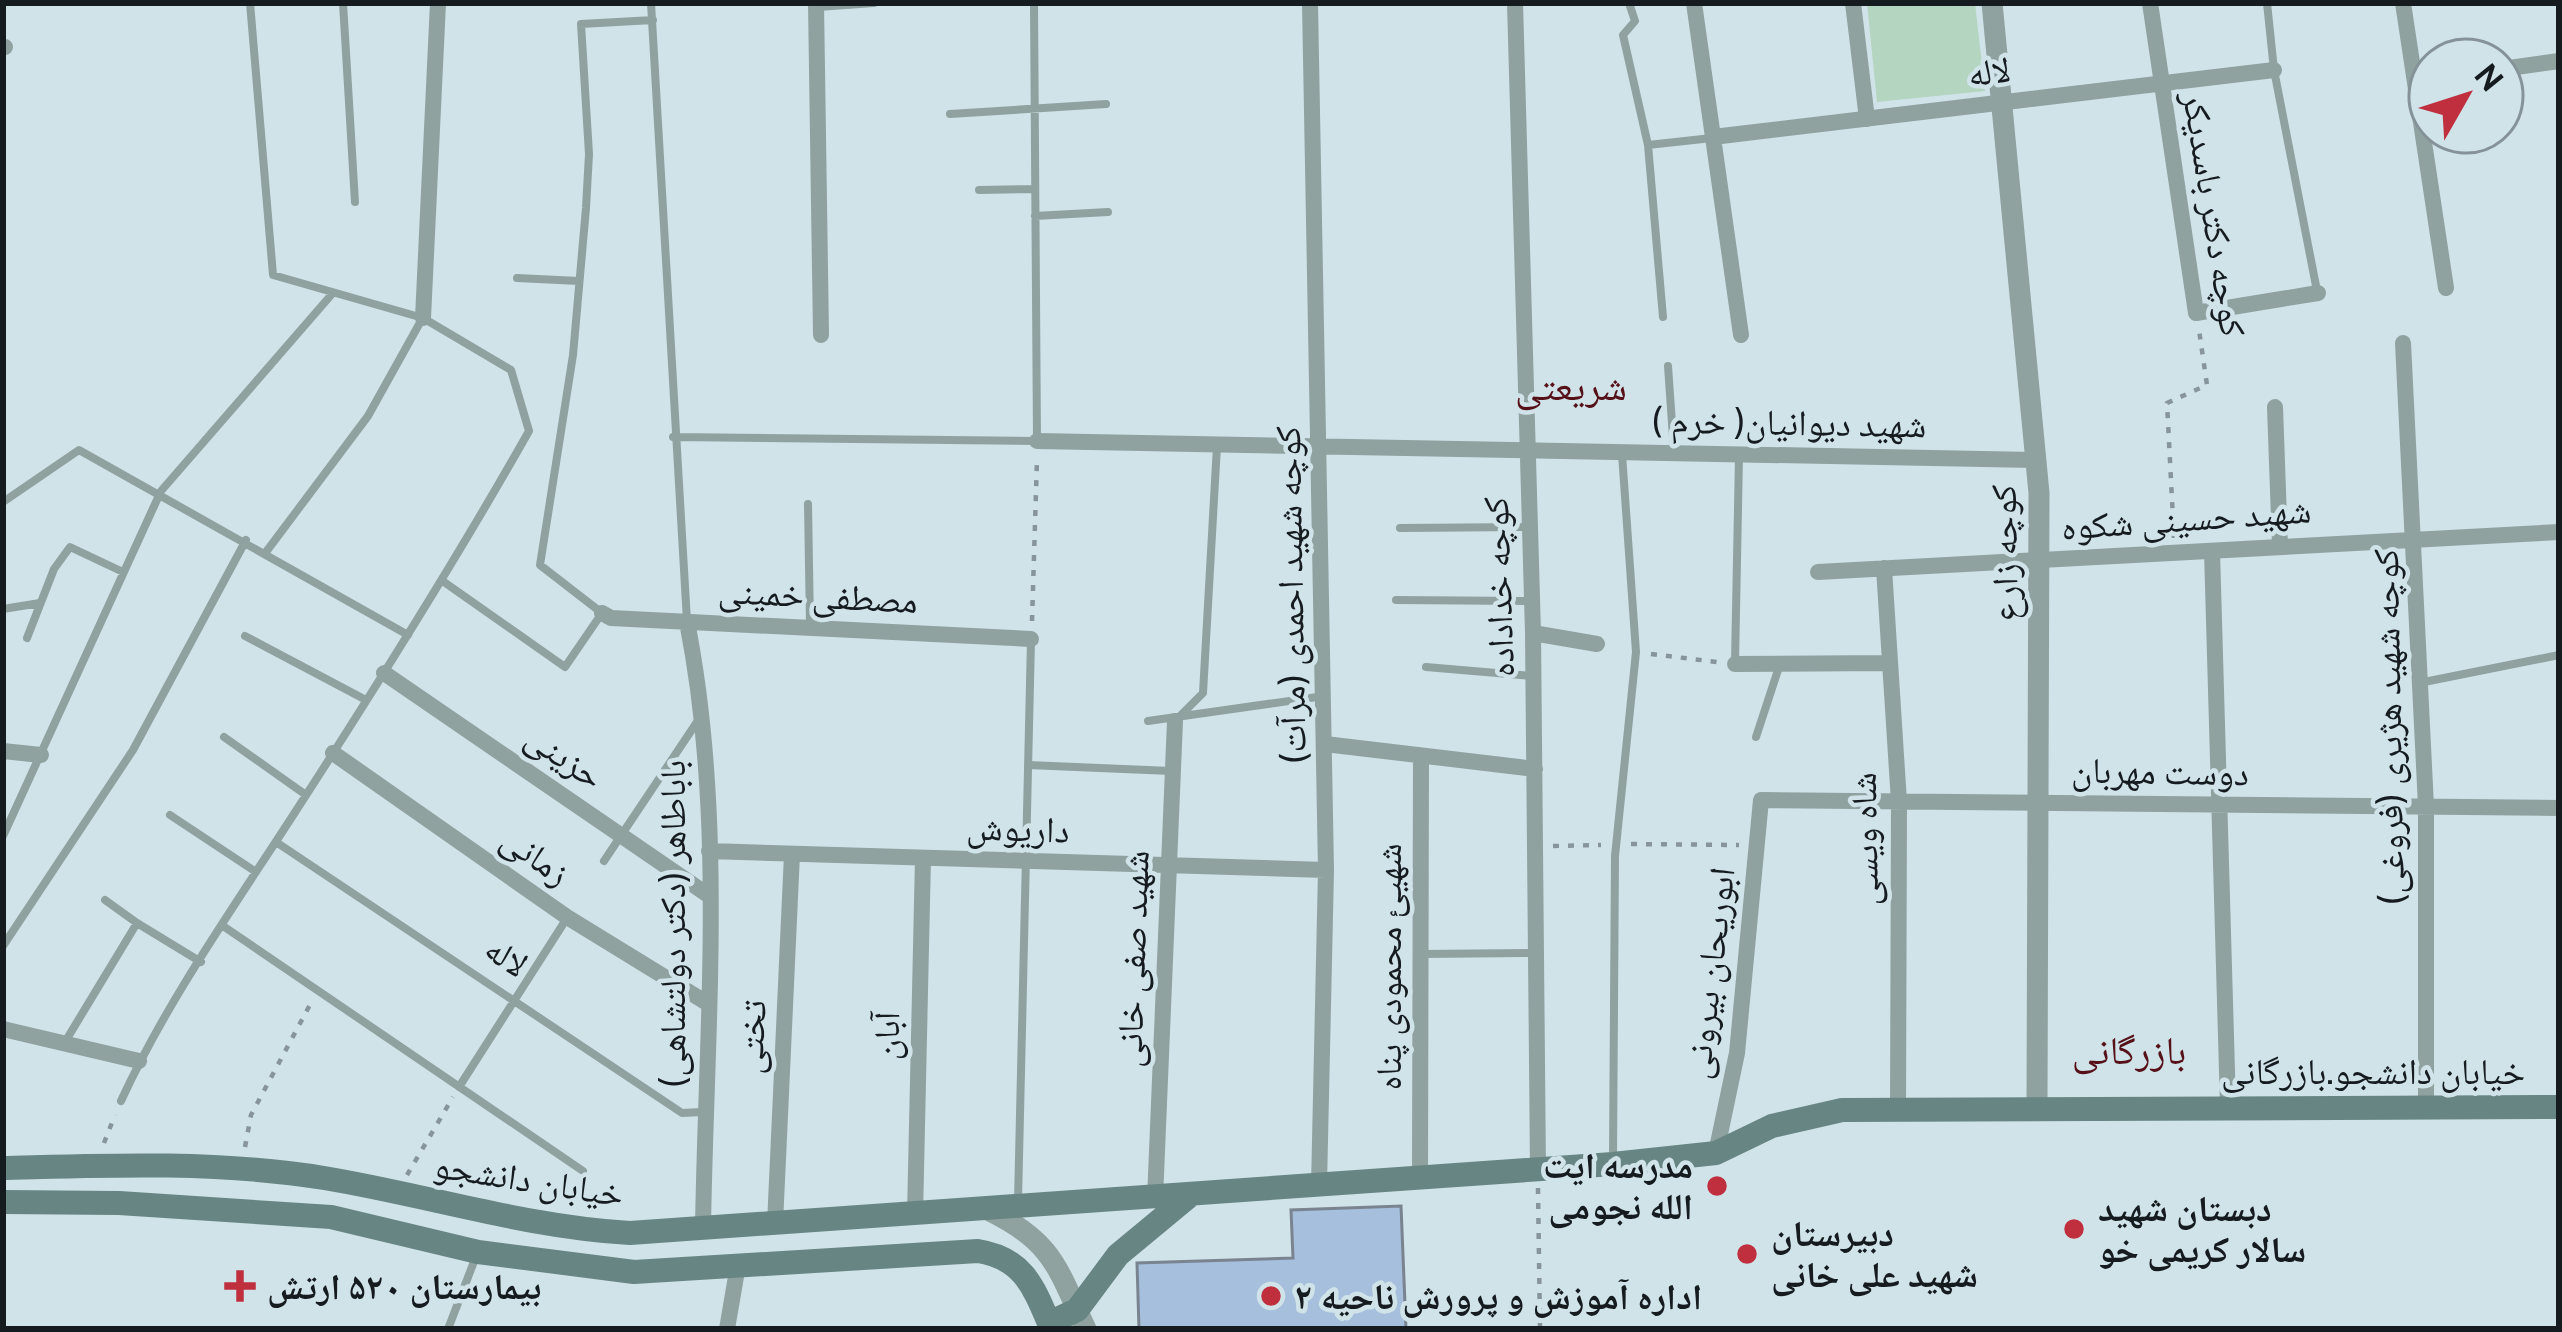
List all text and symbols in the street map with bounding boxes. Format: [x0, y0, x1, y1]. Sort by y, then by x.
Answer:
north arrow [2406, 36, 2526, 156]
street label: لاله [1965, 47, 2013, 95]
text: N [2466, 55, 2512, 99]
street label: کوچه دکتر باسدیکر [2174, 87, 2256, 340]
district label: شریعتی [1515, 362, 1627, 411]
street label: شهید دیوانیان( خرم ) [1651, 398, 1927, 448]
street label: کوچه شهید احمدی (مرآت) [1265, 425, 1315, 764]
street label: کوچه زارع [1981, 484, 2028, 622]
street label: شهید حسینی شکوه [2060, 487, 2312, 549]
street label: کوچه خداداده [1473, 496, 1523, 678]
street label: کوچه شهید هژیری (فروغی) [2363, 548, 2413, 906]
street label: مصطفی خمینی [717, 568, 919, 622]
street label: حزینی [517, 714, 613, 798]
street label: دوست مهربان [2071, 747, 2249, 795]
street label: باباطاهر (دکتر دولتشاهی) [650, 760, 694, 1088]
street label: شاه ویسی [1841, 772, 1887, 906]
street label: داریوش [966, 804, 1070, 852]
street label: زمانی [493, 816, 579, 894]
street label: شهیئ محمودی پناه [1366, 843, 1410, 1091]
street label: شهید صفی خانی [1106, 850, 1158, 1068]
street label: ابوریحان بیرونی [1674, 865, 1744, 1081]
street label: لاله [477, 926, 537, 986]
street label: تختی [727, 999, 775, 1075]
street label: آبان [864, 1010, 908, 1061]
district label: بازرگانی [2072, 1026, 2186, 1075]
street label: خیابان دانشجو.بازرگانی [2221, 1049, 2525, 1093]
street label: خیابان دانشجو [431, 1142, 627, 1216]
place label: مدرسه ایت الله نجومی [1543, 1143, 1693, 1229]
marker: مدرسه ایت الله نجومی [1704, 1173, 1730, 1199]
place label: دبستان شهید سالار کریمی خو [2098, 1186, 2306, 1272]
place label: دبیرستان شهید علی خانی [1771, 1211, 1978, 1297]
marker: دبستان شهید سالار کریمی خو [2061, 1216, 2087, 1242]
marker: دبیرستان شهید علی خانی [1734, 1241, 1760, 1267]
place label: بیمارستان ۵۲۰ ارتش [267, 1264, 541, 1308]
marker: بیمارستان ۵۲۰ ارتش [224, 1270, 256, 1302]
place label: اداره آموزش و پرورش ناحیه ۲ [1295, 1274, 1702, 1318]
marker: اداره آموزش و پرورش ناحیه ۲ [1258, 1283, 1284, 1309]

